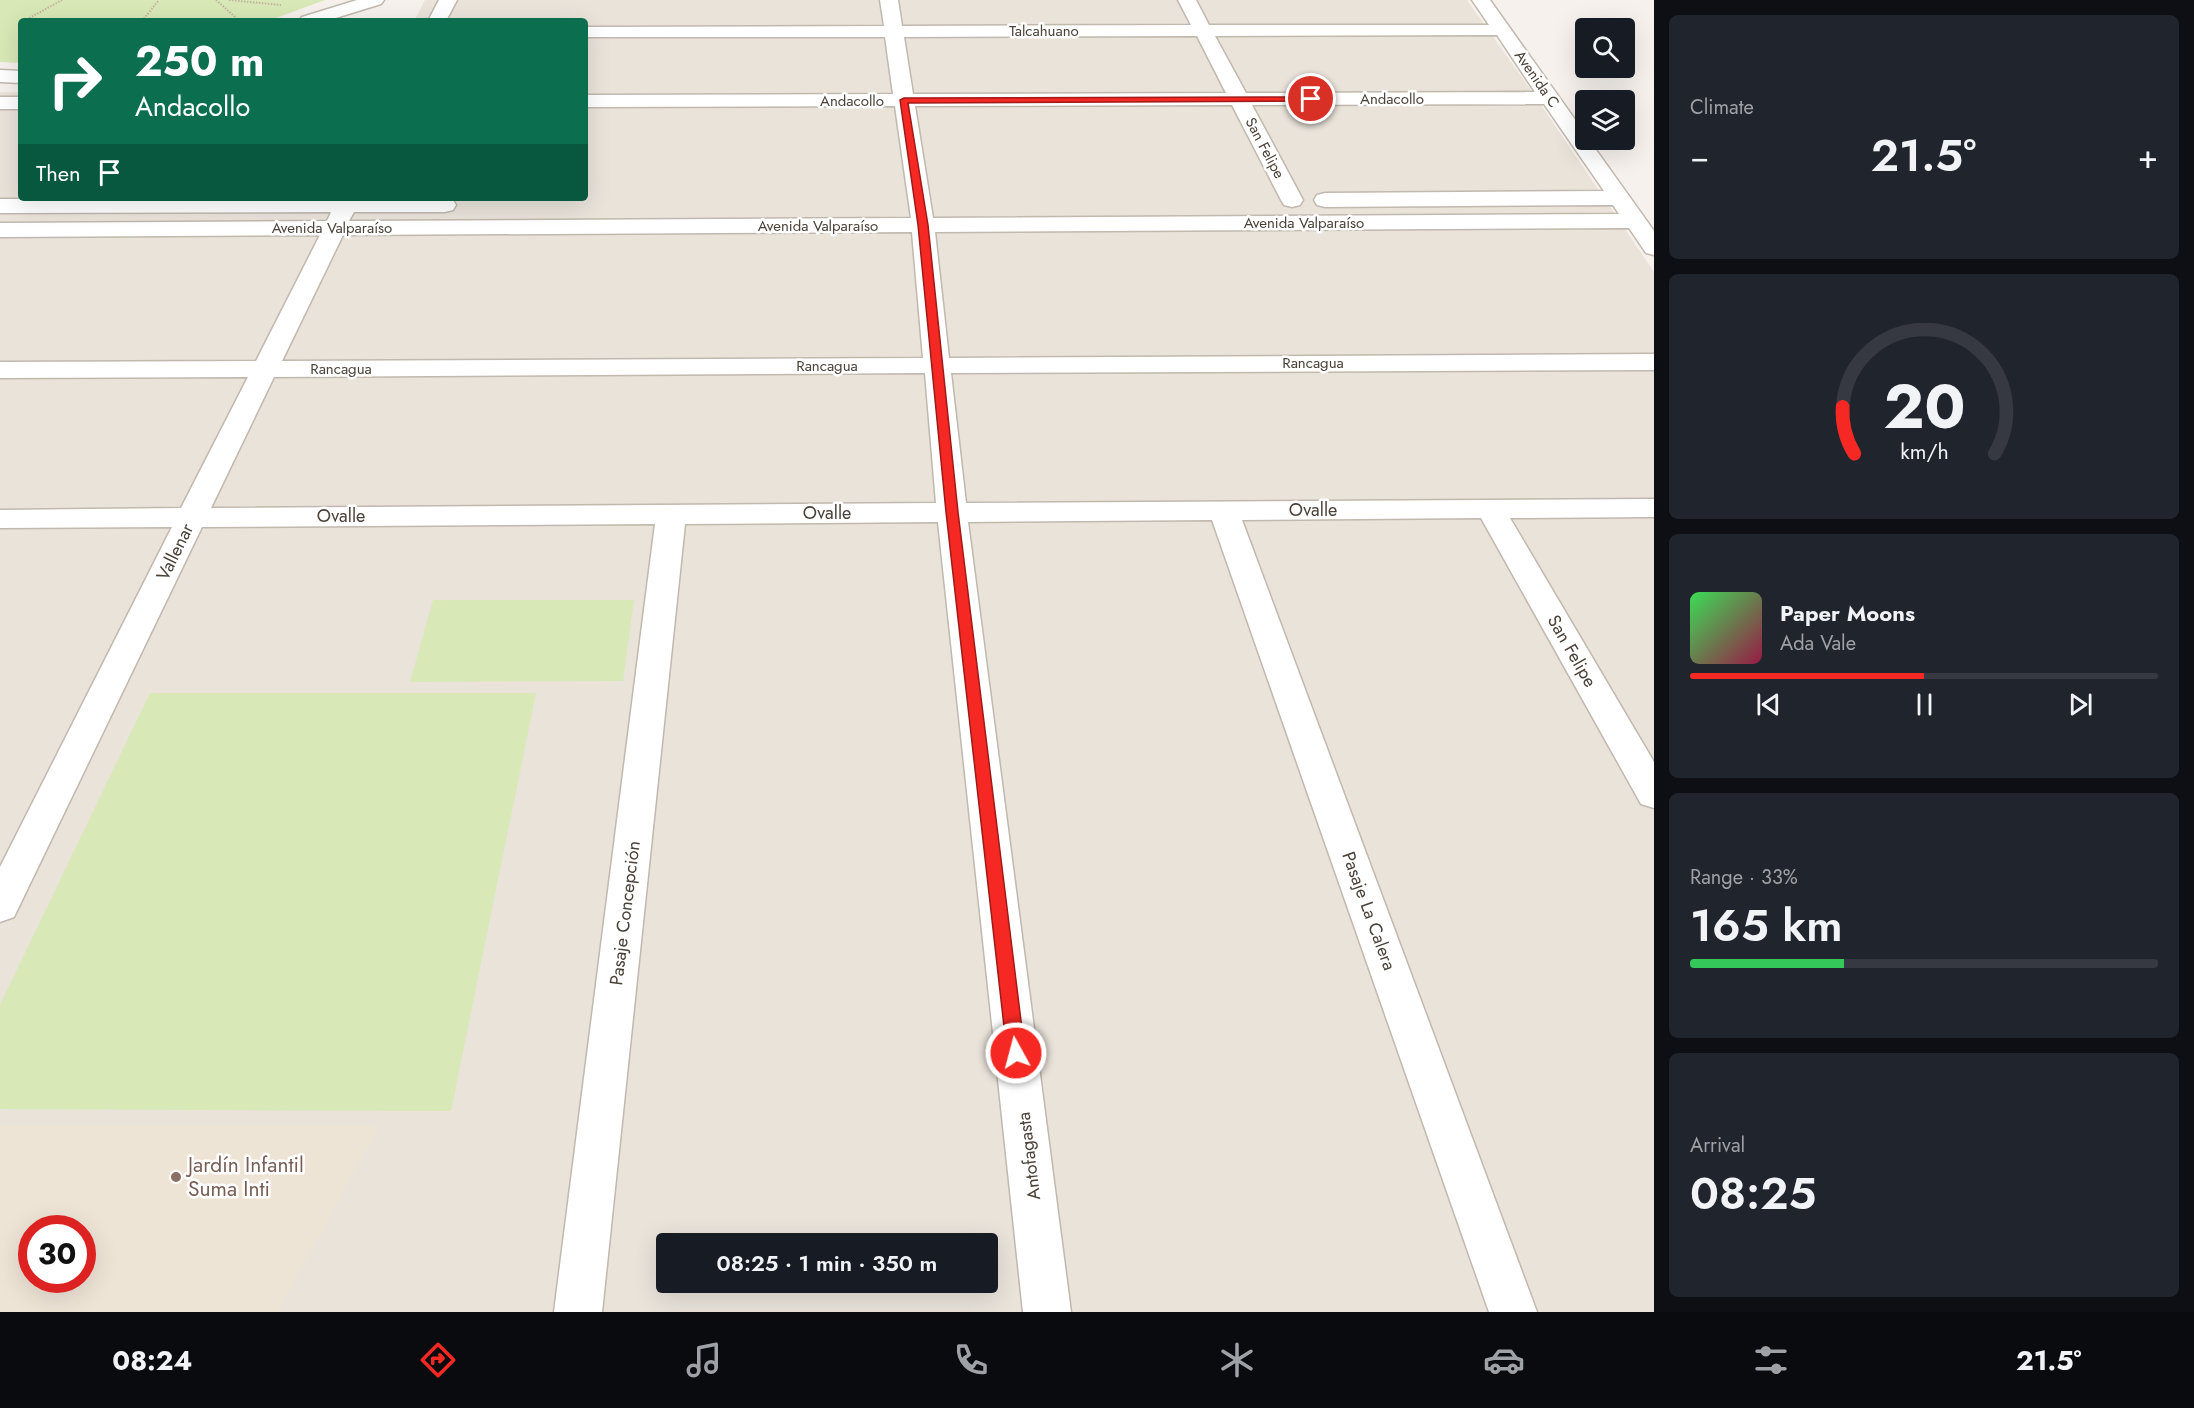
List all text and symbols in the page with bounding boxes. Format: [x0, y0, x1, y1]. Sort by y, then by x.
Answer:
map controls [1575, 18, 1635, 150]
button: search [1575, 18, 1635, 78]
street label: Talcahuano [1009, 20, 1079, 42]
text: 250 m [135, 31, 265, 92]
icon: right [36, 42, 114, 120]
street label: Avenida C [1509, 46, 1565, 112]
pin [1285, 73, 1336, 124]
icon: arrive [1294, 82, 1327, 115]
text: Andacollo [135, 87, 250, 126]
street label: Andacollo [1360, 88, 1424, 110]
street label: Andacollo [820, 90, 884, 112]
button: layers [1575, 90, 1635, 150]
text: Climate [1690, 93, 1754, 122]
street label: San Felipe [1240, 114, 1290, 183]
text: 21.5° [1871, 123, 1976, 188]
text: − [1690, 133, 1709, 180]
text: + [2138, 133, 2158, 180]
icon: arrive [93, 156, 126, 189]
text: Then [36, 157, 81, 189]
street label: Avenida Valparaíso [1244, 212, 1364, 234]
street label: Avenida Valparaíso [758, 215, 878, 237]
street label: Avenida Valparaíso [272, 217, 392, 239]
street label: Rancagua [1282, 352, 1344, 374]
street label: Rancagua [796, 355, 858, 377]
street label: Rancagua [310, 358, 372, 380]
text: 20 [1883, 361, 1965, 451]
text: km/h [1900, 436, 1948, 467]
street label: Ovalle [1289, 497, 1337, 523]
street label: Ovalle [803, 500, 851, 526]
street label: Ovalle [317, 503, 365, 529]
street label: Vallenar [150, 518, 200, 585]
text: Paper Moons [1780, 597, 1915, 629]
street label: San Felipe [1541, 610, 1603, 692]
text: Ada Vale [1780, 629, 1856, 658]
icon: previous [1752, 688, 1785, 721]
icon: pause [1908, 688, 1941, 721]
icon: next [2064, 688, 2097, 721]
street label: Pasaje Concepción [603, 839, 647, 987]
street label: Pasaje La Calera [1336, 848, 1402, 974]
text: Range · 33% [1690, 863, 1798, 892]
text: 165 km [1690, 893, 1843, 958]
position arrow [984, 1021, 1048, 1085]
street label: Antofagasta [1011, 1111, 1047, 1201]
text: Arrival [1690, 1131, 1745, 1160]
place label: Jardín Infantil Suma Inti [185, 1150, 304, 1204]
text: 08:25 [1690, 1161, 1816, 1226]
marker: Jardín Infantil Suma Inti [169, 1170, 183, 1184]
speed limit sign: 30 [18, 1215, 96, 1293]
text: 08:25 · 1 min · 350 m [717, 1247, 937, 1279]
icon: directions [417, 1339, 459, 1381]
icon: music [683, 1339, 725, 1381]
icon: phone [950, 1339, 992, 1381]
icon: climate [1216, 1339, 1258, 1381]
icon: car [1483, 1339, 1525, 1381]
icon: filters [1750, 1339, 1792, 1381]
text: 08:24 [112, 1341, 192, 1380]
text: 21.5° [2016, 1341, 2082, 1380]

